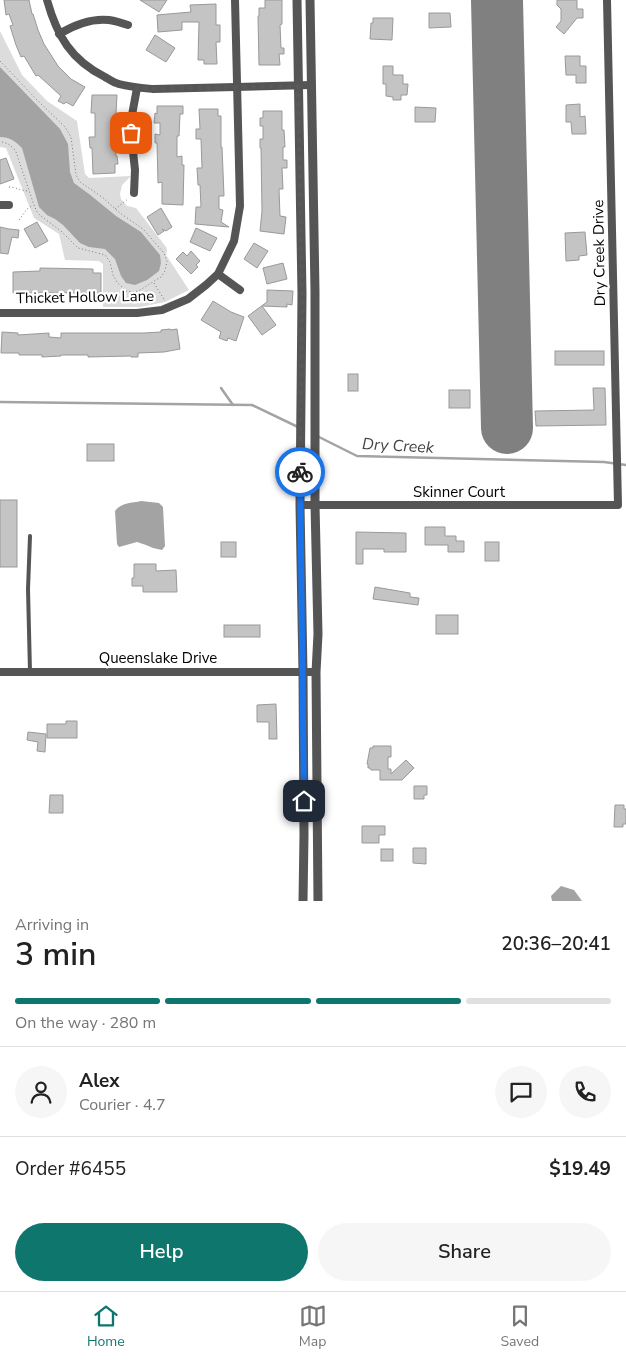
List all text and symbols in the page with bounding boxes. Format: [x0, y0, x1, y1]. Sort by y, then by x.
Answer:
pin [110, 112, 152, 154]
icon: bag [117, 119, 145, 147]
street label: Dry Creek Drive [588, 199, 610, 307]
street label: Thicket Hollow Lane [16, 286, 154, 308]
water label: Dry Creek [362, 433, 435, 459]
courier [275, 447, 325, 497]
icon: bike [286, 458, 314, 486]
street label: Skinner Court [413, 482, 506, 502]
street label: Queenslake Drive [99, 648, 217, 668]
pin [283, 780, 325, 822]
icon: home [290, 787, 318, 815]
text: Arriving in [15, 914, 89, 936]
text: 20:36–20:41 [501, 931, 611, 957]
text: 3 min [15, 933, 97, 976]
text: On the way · 280 m [15, 1012, 156, 1034]
button: person [15, 1066, 67, 1118]
button: chat [495, 1066, 547, 1118]
button: phone [559, 1066, 611, 1118]
text: Alex [79, 1068, 120, 1094]
text: Courier · 4.7 [79, 1094, 165, 1116]
text: Order #6455 [15, 1156, 126, 1182]
text: $19.49 [549, 1156, 611, 1182]
button: Help [15, 1223, 308, 1281]
button: Share [318, 1223, 611, 1281]
tab: Home [87, 1302, 125, 1351]
tab: Map [299, 1302, 327, 1351]
tab: Saved [500, 1302, 539, 1351]

